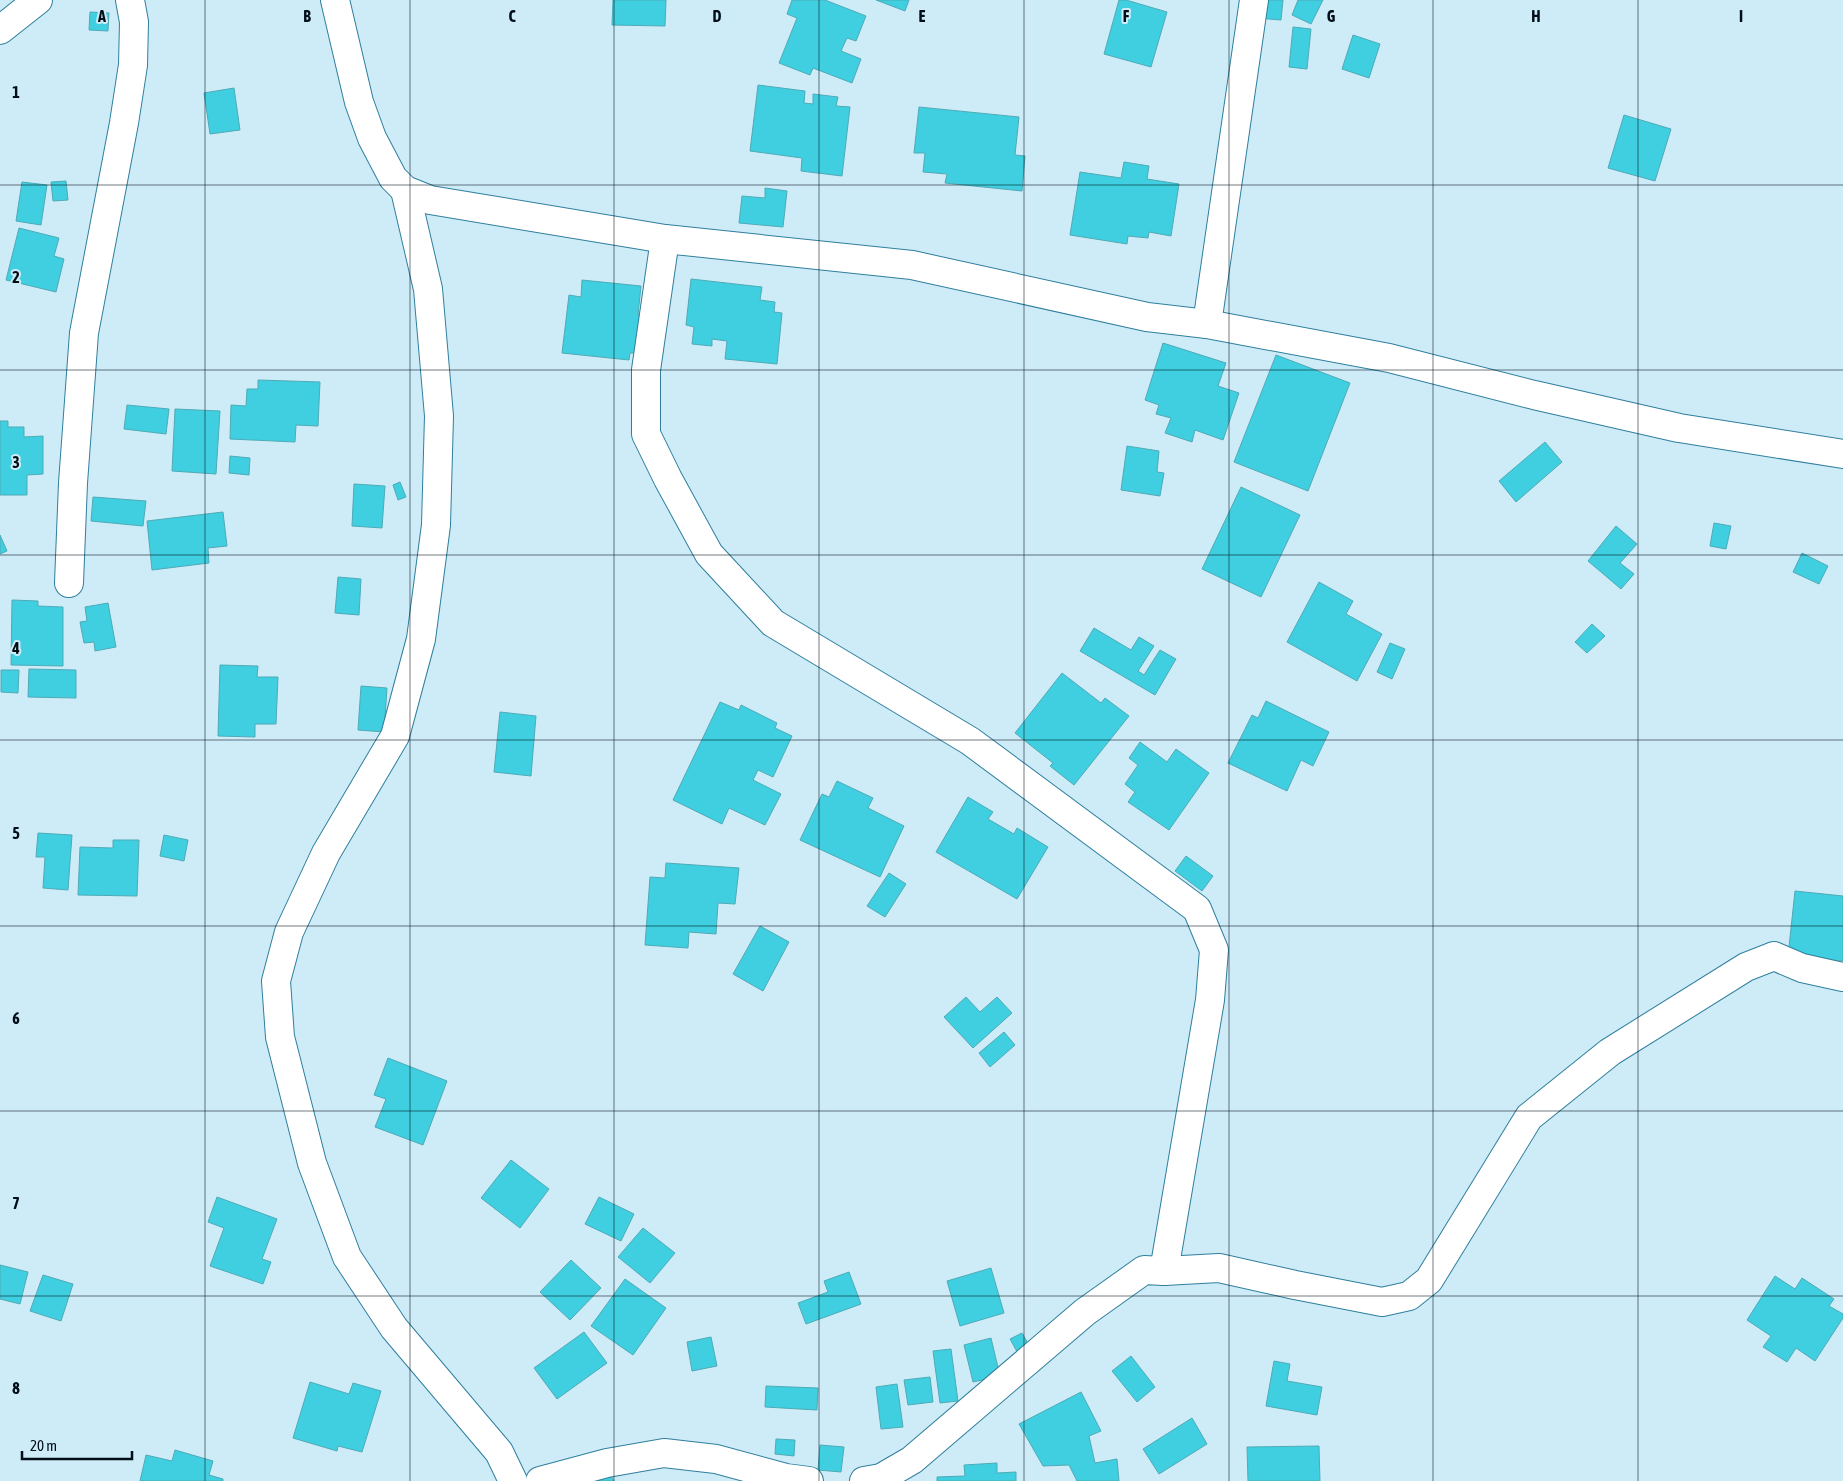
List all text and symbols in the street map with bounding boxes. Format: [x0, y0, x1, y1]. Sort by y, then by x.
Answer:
text: A [97, 7, 106, 25]
text: B [303, 7, 311, 25]
text: C [508, 7, 516, 25]
text: D [713, 7, 722, 25]
text: E [919, 7, 926, 25]
text: F [1123, 7, 1130, 25]
text: G [1327, 7, 1336, 25]
text: H [1531, 7, 1541, 25]
text: I [1739, 7, 1743, 25]
text: 1 [12, 83, 20, 101]
text: 2 [12, 268, 20, 286]
text: 3 [12, 453, 20, 471]
text: 4 [11, 639, 20, 657]
text: 5 [12, 824, 20, 842]
text: 6 [12, 1009, 20, 1027]
text: 7 [12, 1194, 20, 1212]
text: 8 [12, 1379, 20, 1397]
scale bar [22, 1428, 132, 1460]
text: 20 m [30, 1437, 57, 1454]

